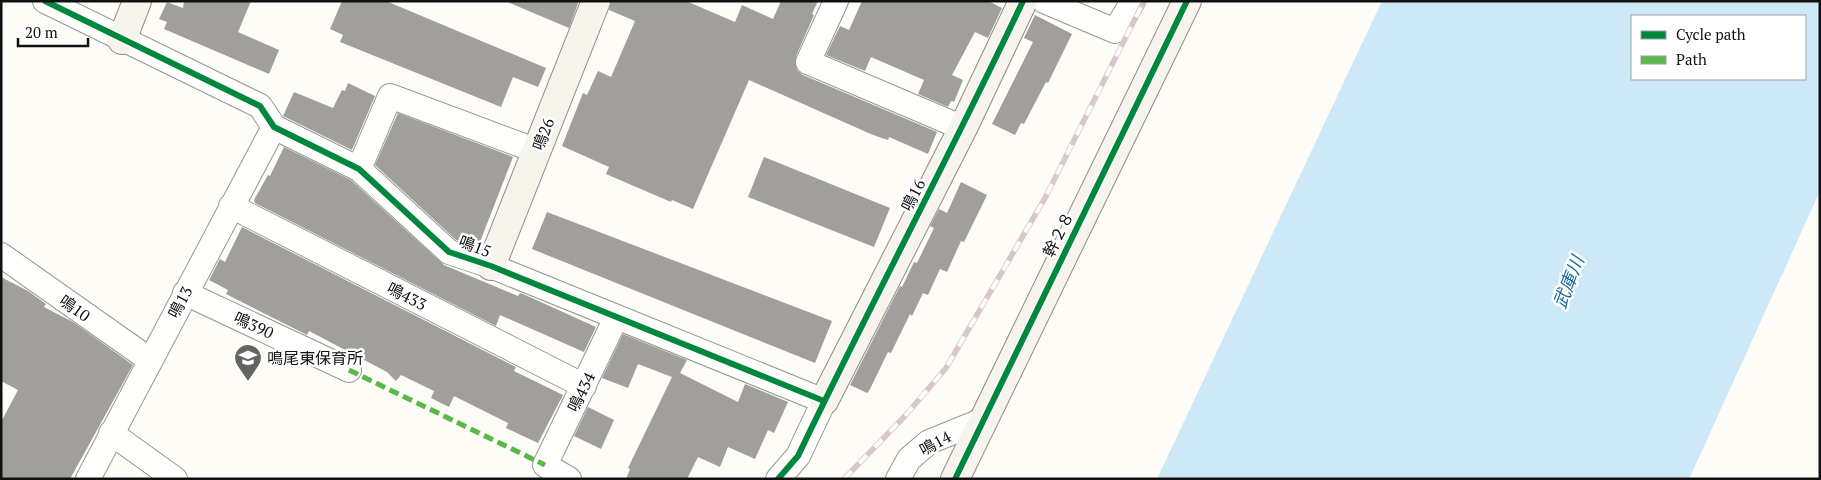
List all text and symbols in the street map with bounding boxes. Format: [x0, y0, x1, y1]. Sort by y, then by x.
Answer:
scale bar [18, 15, 88, 47]
legend [1631, 15, 1806, 80]
text: 20 m [25, 22, 58, 42]
text: Cycle path [1676, 24, 1746, 44]
text: Path [1676, 49, 1707, 69]
street label: 鳴26 [527, 114, 559, 153]
street label: 鳴16 [896, 175, 931, 215]
street label: 幹２８ [1038, 208, 1078, 260]
street label: 鳴15 [456, 230, 494, 262]
water label: 武庫川 [1547, 251, 1590, 312]
street label: 鳴433 [383, 277, 431, 315]
street label: 鳴13 [163, 282, 197, 322]
street label: 鳴10 [55, 290, 95, 326]
street label: 鳴390 [231, 306, 277, 344]
school or university icon: 鳴尾東保育所 [233, 343, 263, 382]
place label: 鳴尾東保育所 [267, 347, 363, 369]
street label: 鳴434 [562, 368, 600, 416]
street label: 鳴14 [915, 425, 955, 461]

